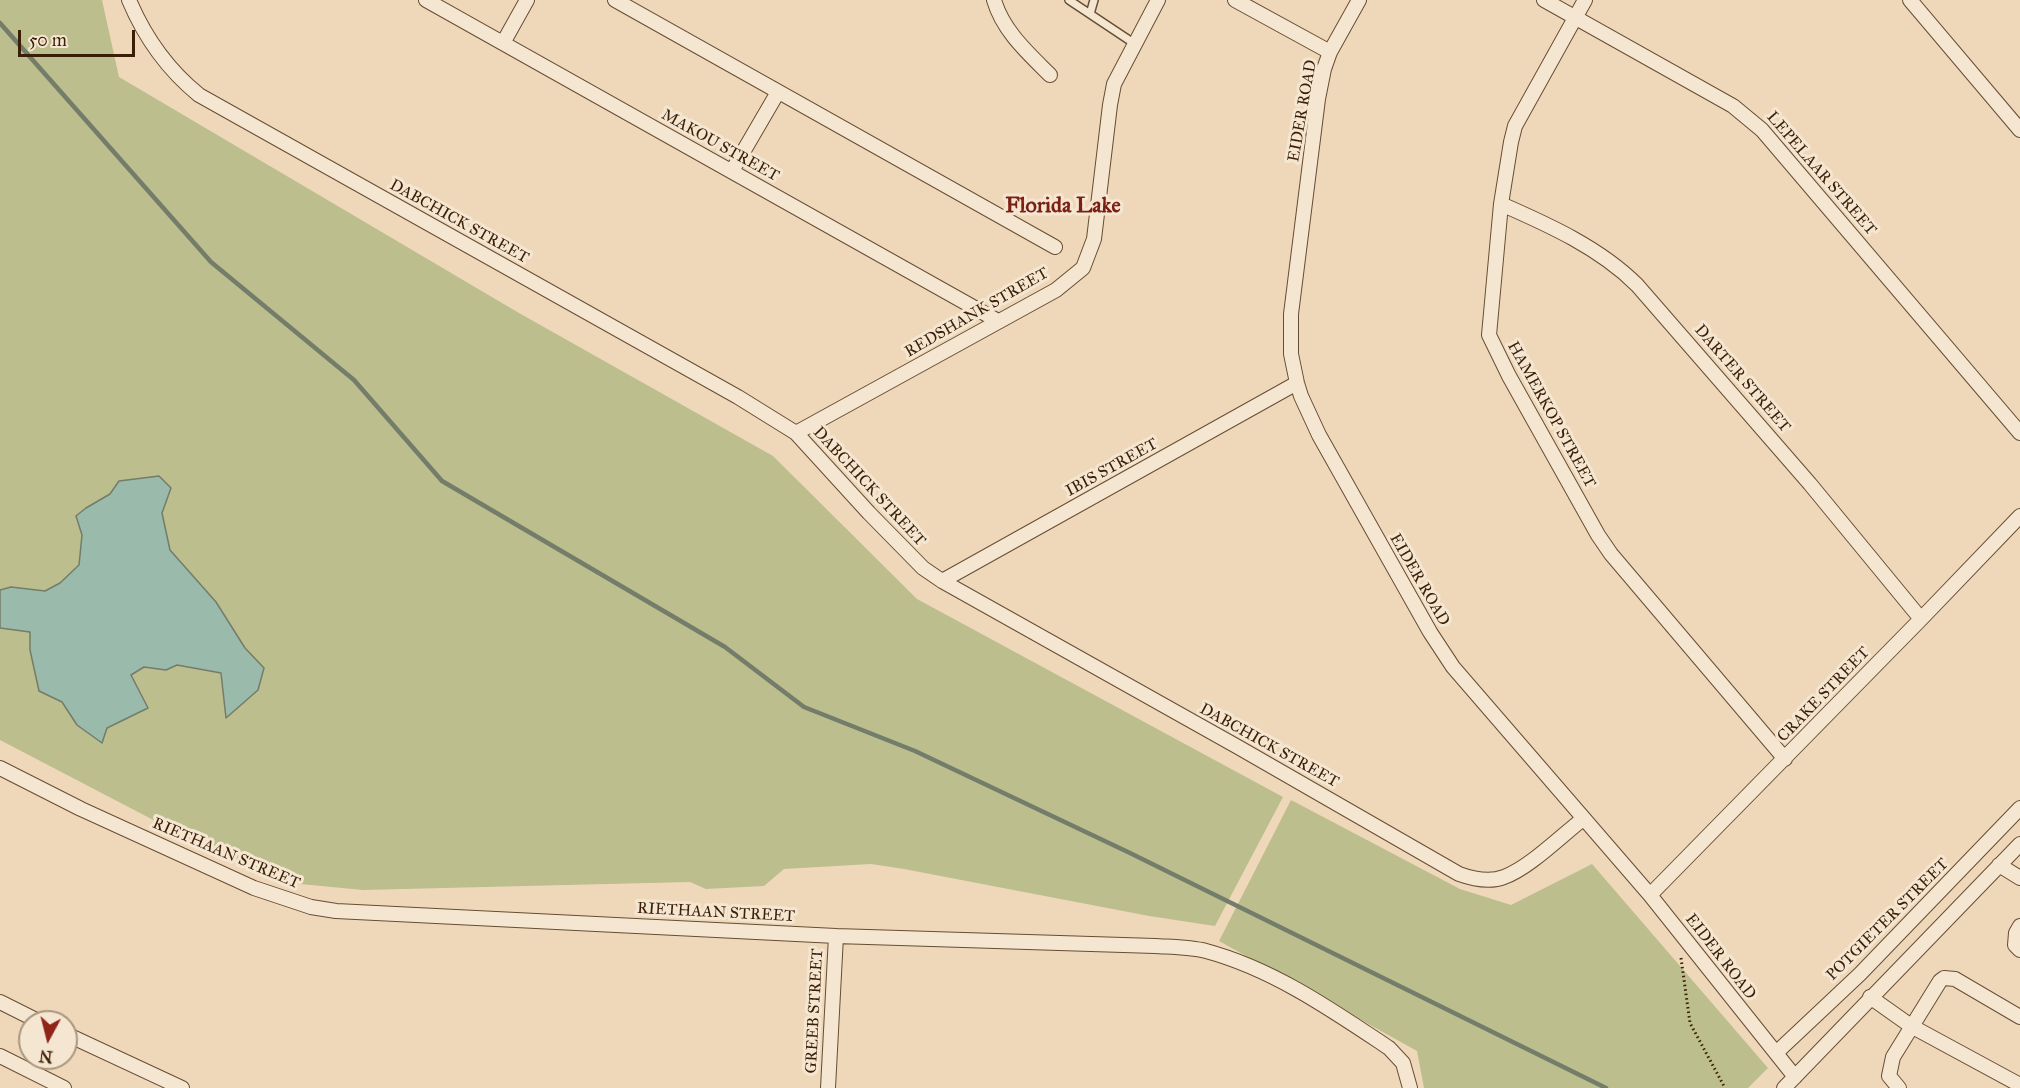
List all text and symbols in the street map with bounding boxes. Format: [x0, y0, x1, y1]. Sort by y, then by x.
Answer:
scale bar [21, 18, 138, 56]
text: 50 m [29, 29, 67, 51]
street label: EIDER ROAD [1285, 59, 1321, 163]
street label: MAKOU STREET [658, 106, 782, 186]
street label: LEPELAAR STREET [1762, 108, 1880, 240]
street label: DABCHICK STREET [386, 176, 532, 268]
district label: Florida Lake [1005, 194, 1121, 220]
street label: REDSHANK STREET [902, 264, 1052, 362]
street label: DARTER STREET [1690, 321, 1794, 437]
street label: HAMERKOP STREET [1503, 338, 1599, 492]
street label: DABCHICK STREET [809, 423, 929, 551]
street label: IBIS STREET [1063, 435, 1161, 501]
street label: EIDER ROAD [1385, 531, 1453, 629]
street label: CRAKE STREET [1774, 644, 1874, 746]
street label: DABCHICK STREET [1196, 700, 1342, 792]
street label: RIETHAAN STREET [149, 814, 303, 894]
street label: POTGIETER STREET [1823, 855, 1953, 985]
street label: RIETHAAN STREET [636, 899, 796, 927]
street label: EIDER ROAD [1681, 910, 1759, 1004]
street label: GREEB STREET [802, 948, 828, 1074]
north arrow [18, 1010, 78, 1070]
text: N [38, 1046, 54, 1067]

